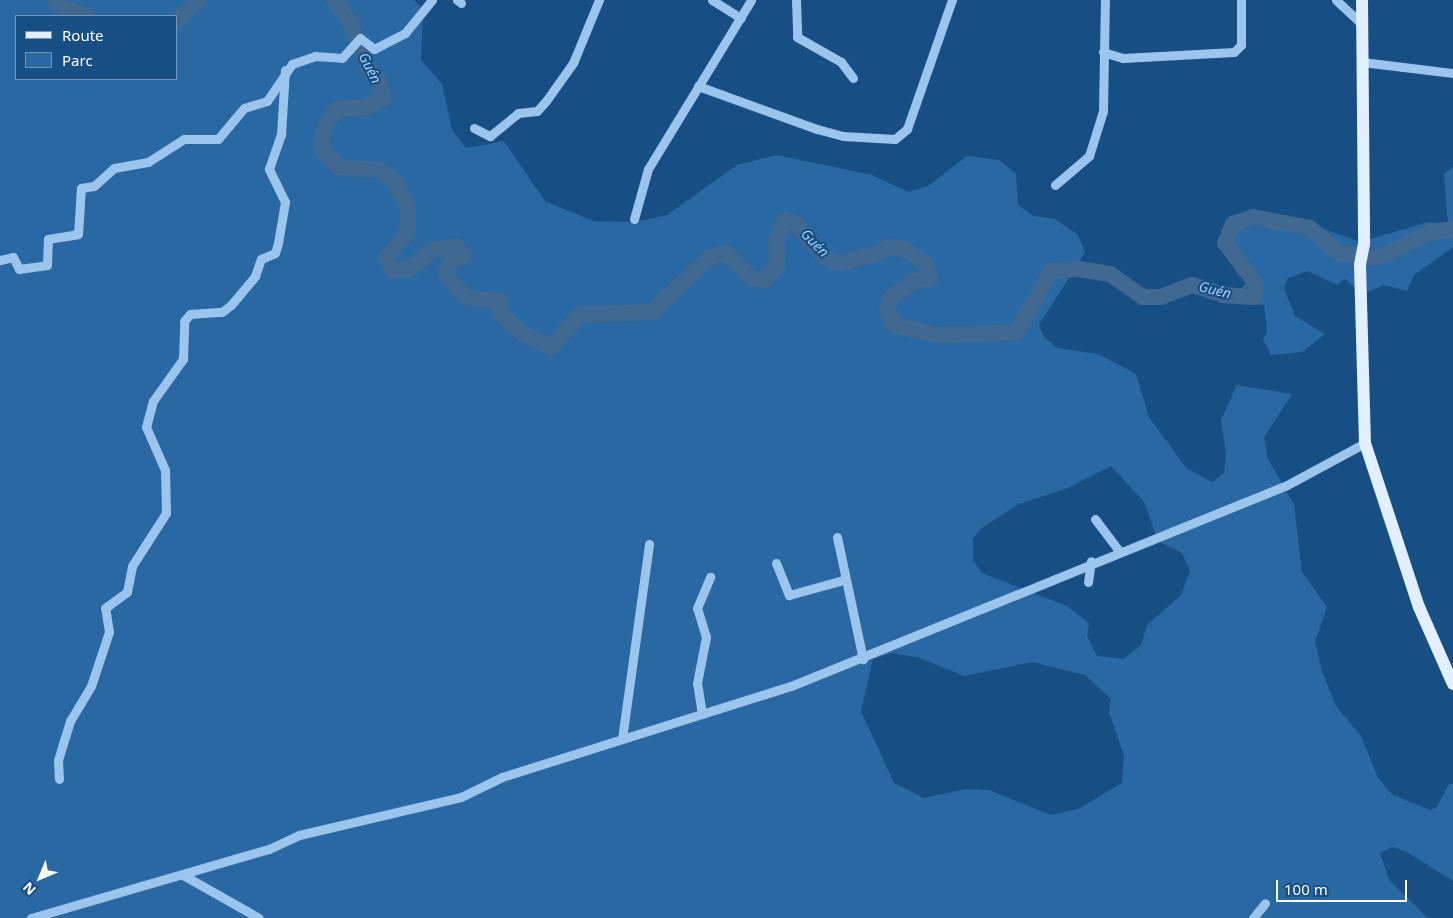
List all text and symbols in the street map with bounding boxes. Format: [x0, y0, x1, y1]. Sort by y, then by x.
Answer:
legend [15, 15, 178, 80]
text: Route [62, 25, 104, 45]
text: Parc [62, 50, 93, 70]
water label: Guén [355, 50, 385, 86]
water label: Guén [798, 225, 832, 261]
water label: Guén [1197, 278, 1233, 302]
north arrow [15, 853, 65, 903]
scale bar [1278, 870, 1409, 902]
text: N [18, 878, 40, 900]
text: 100 m [1284, 879, 1328, 899]

